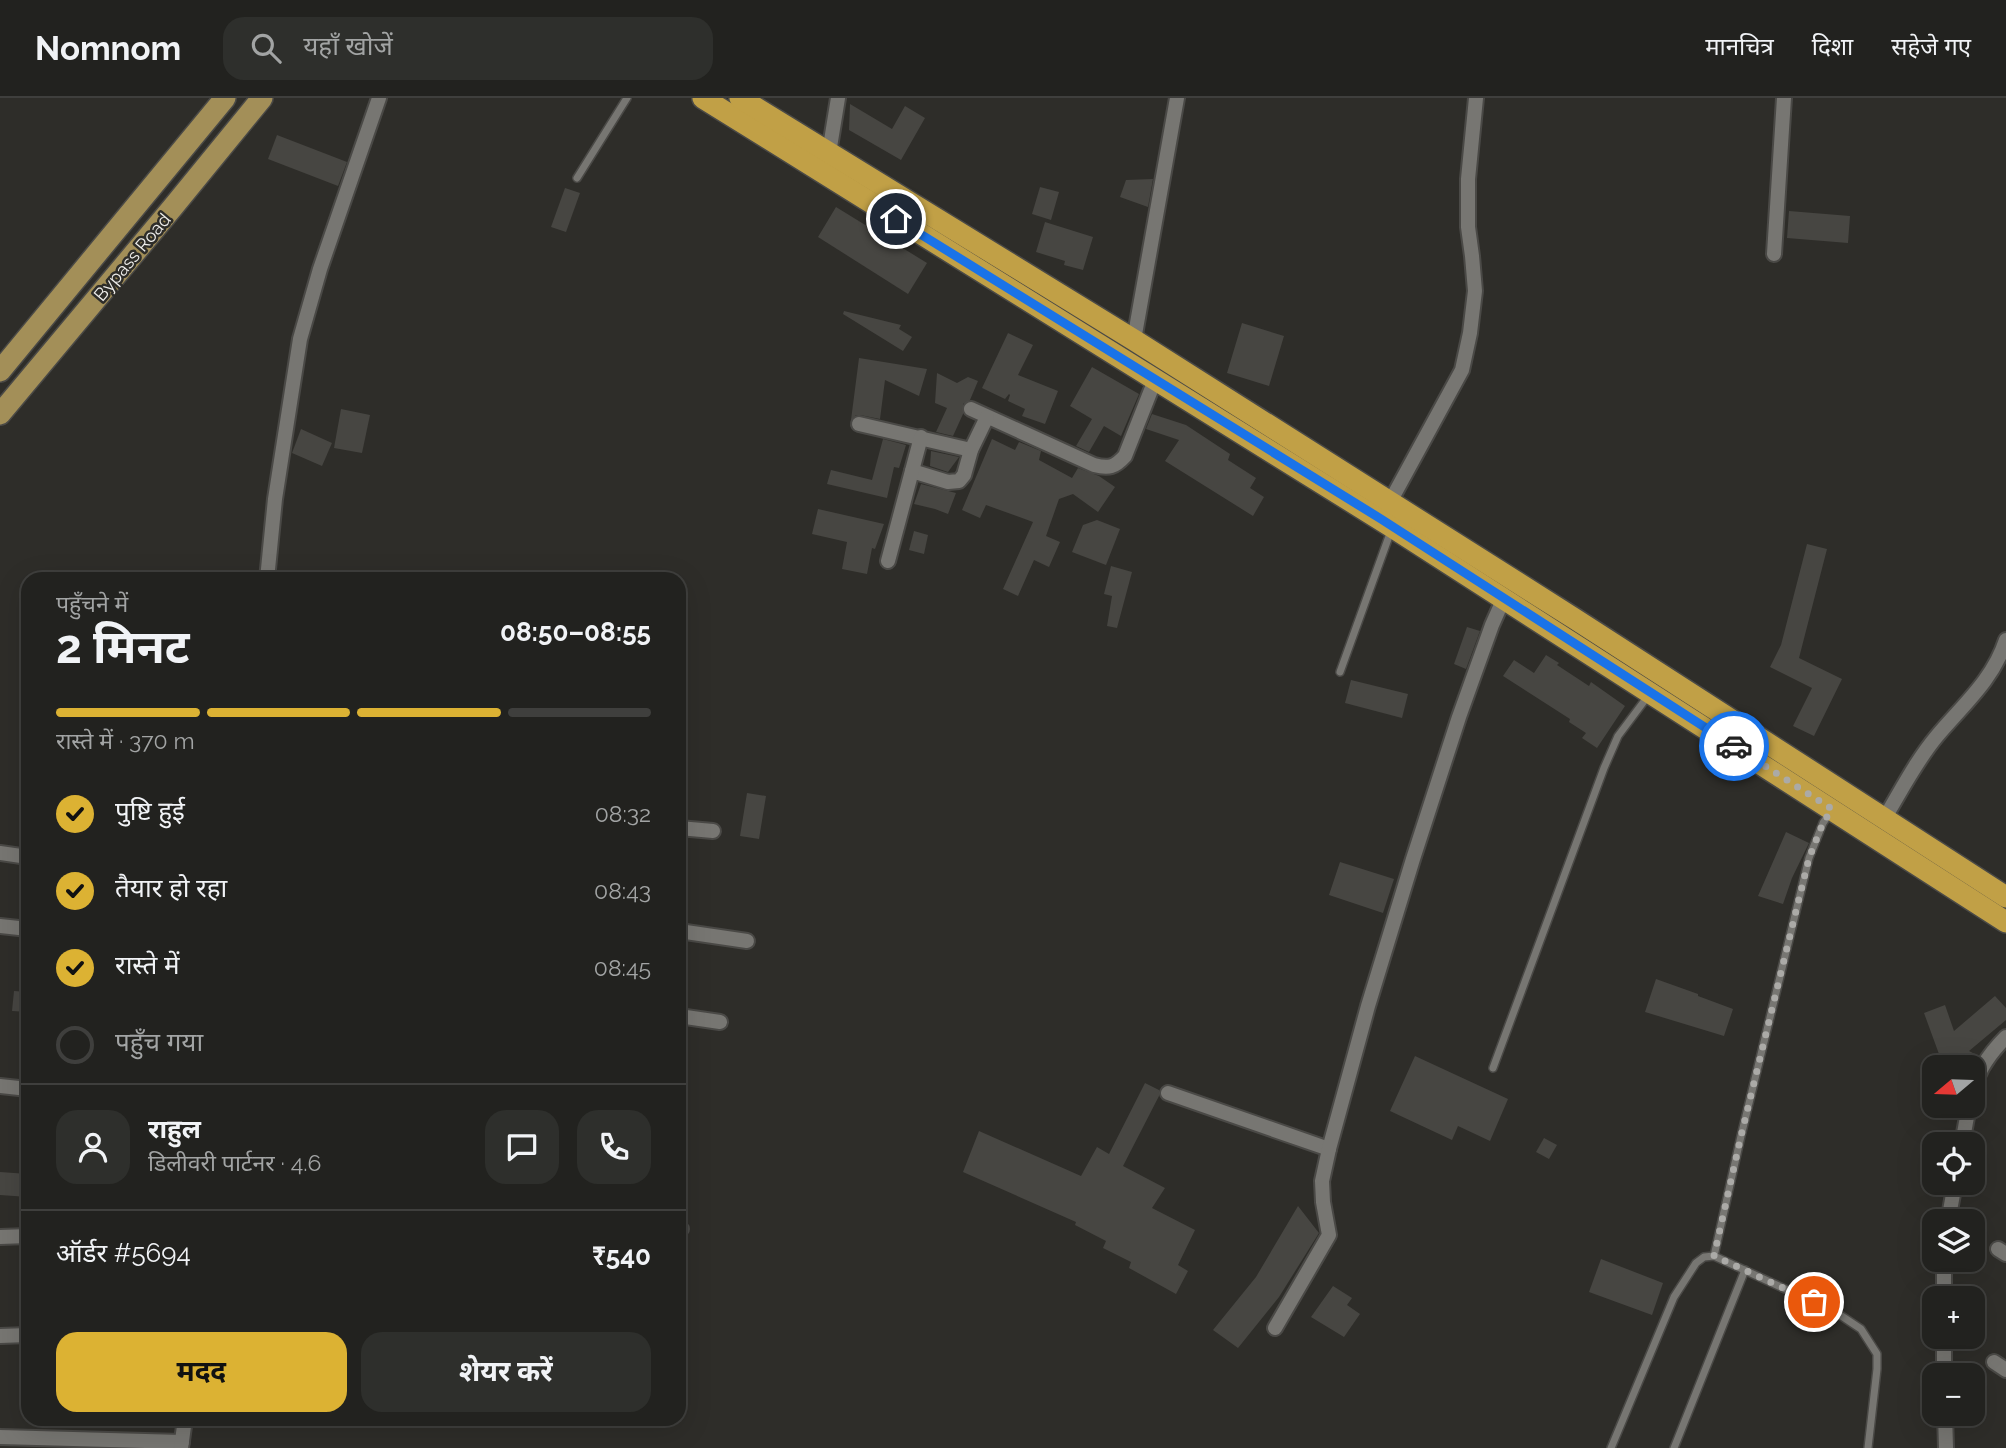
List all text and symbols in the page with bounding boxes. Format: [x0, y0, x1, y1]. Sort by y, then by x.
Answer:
search box [223, 17, 713, 80]
text: Nomnom [35, 29, 181, 68]
icon: search [247, 29, 285, 67]
text: यहाँ खोजें [303, 31, 393, 61]
text: मानचित्र [1705, 32, 1774, 61]
text: दिशा [1812, 32, 1853, 61]
text: सहेजे गए [1891, 32, 1971, 61]
pin [866, 189, 926, 249]
icon: home [877, 200, 915, 238]
street label: Bypass Road [89, 209, 175, 305]
text: पहुँचने में [56, 590, 128, 617]
text: 08:50–08:55 [500, 617, 651, 647]
text: 2 मिनट [56, 620, 190, 674]
courier [1699, 711, 1769, 781]
text: रास्ते में · 370 m [56, 727, 195, 754]
icon: car [1715, 727, 1753, 765]
icon: check [56, 795, 94, 833]
text: पुष्टि हुई [115, 796, 185, 826]
text: 08:32 [595, 800, 651, 827]
icon: check [56, 872, 94, 910]
text: तैयार हो रहा [115, 873, 227, 903]
text: 08:43 [594, 877, 651, 904]
icon: check [56, 949, 94, 987]
text: रास्ते में [115, 950, 179, 980]
text: 08:45 [594, 954, 651, 981]
text: पहुँच गया [115, 1027, 203, 1057]
north arrow [1922, 1055, 1984, 1118]
map controls [1922, 1055, 1985, 1426]
button: person [56, 1110, 130, 1184]
button: chat [485, 1110, 559, 1184]
button: phone [577, 1110, 651, 1184]
text: राहुल [148, 1114, 201, 1144]
button: locate [1922, 1132, 1985, 1195]
text: डिलीवरी पार्टनर · 4.6 [148, 1149, 321, 1176]
button: layers [1922, 1209, 1985, 1272]
text: ऑर्डर #5694 [56, 1238, 191, 1268]
text: ₹540 [592, 1241, 651, 1271]
pin [1784, 1272, 1844, 1332]
icon: bag [1795, 1283, 1833, 1321]
button: + [1922, 1286, 1985, 1349]
button: मदद [56, 1332, 347, 1412]
button: शेयर करें [361, 1332, 651, 1412]
button: − [1922, 1363, 1985, 1426]

